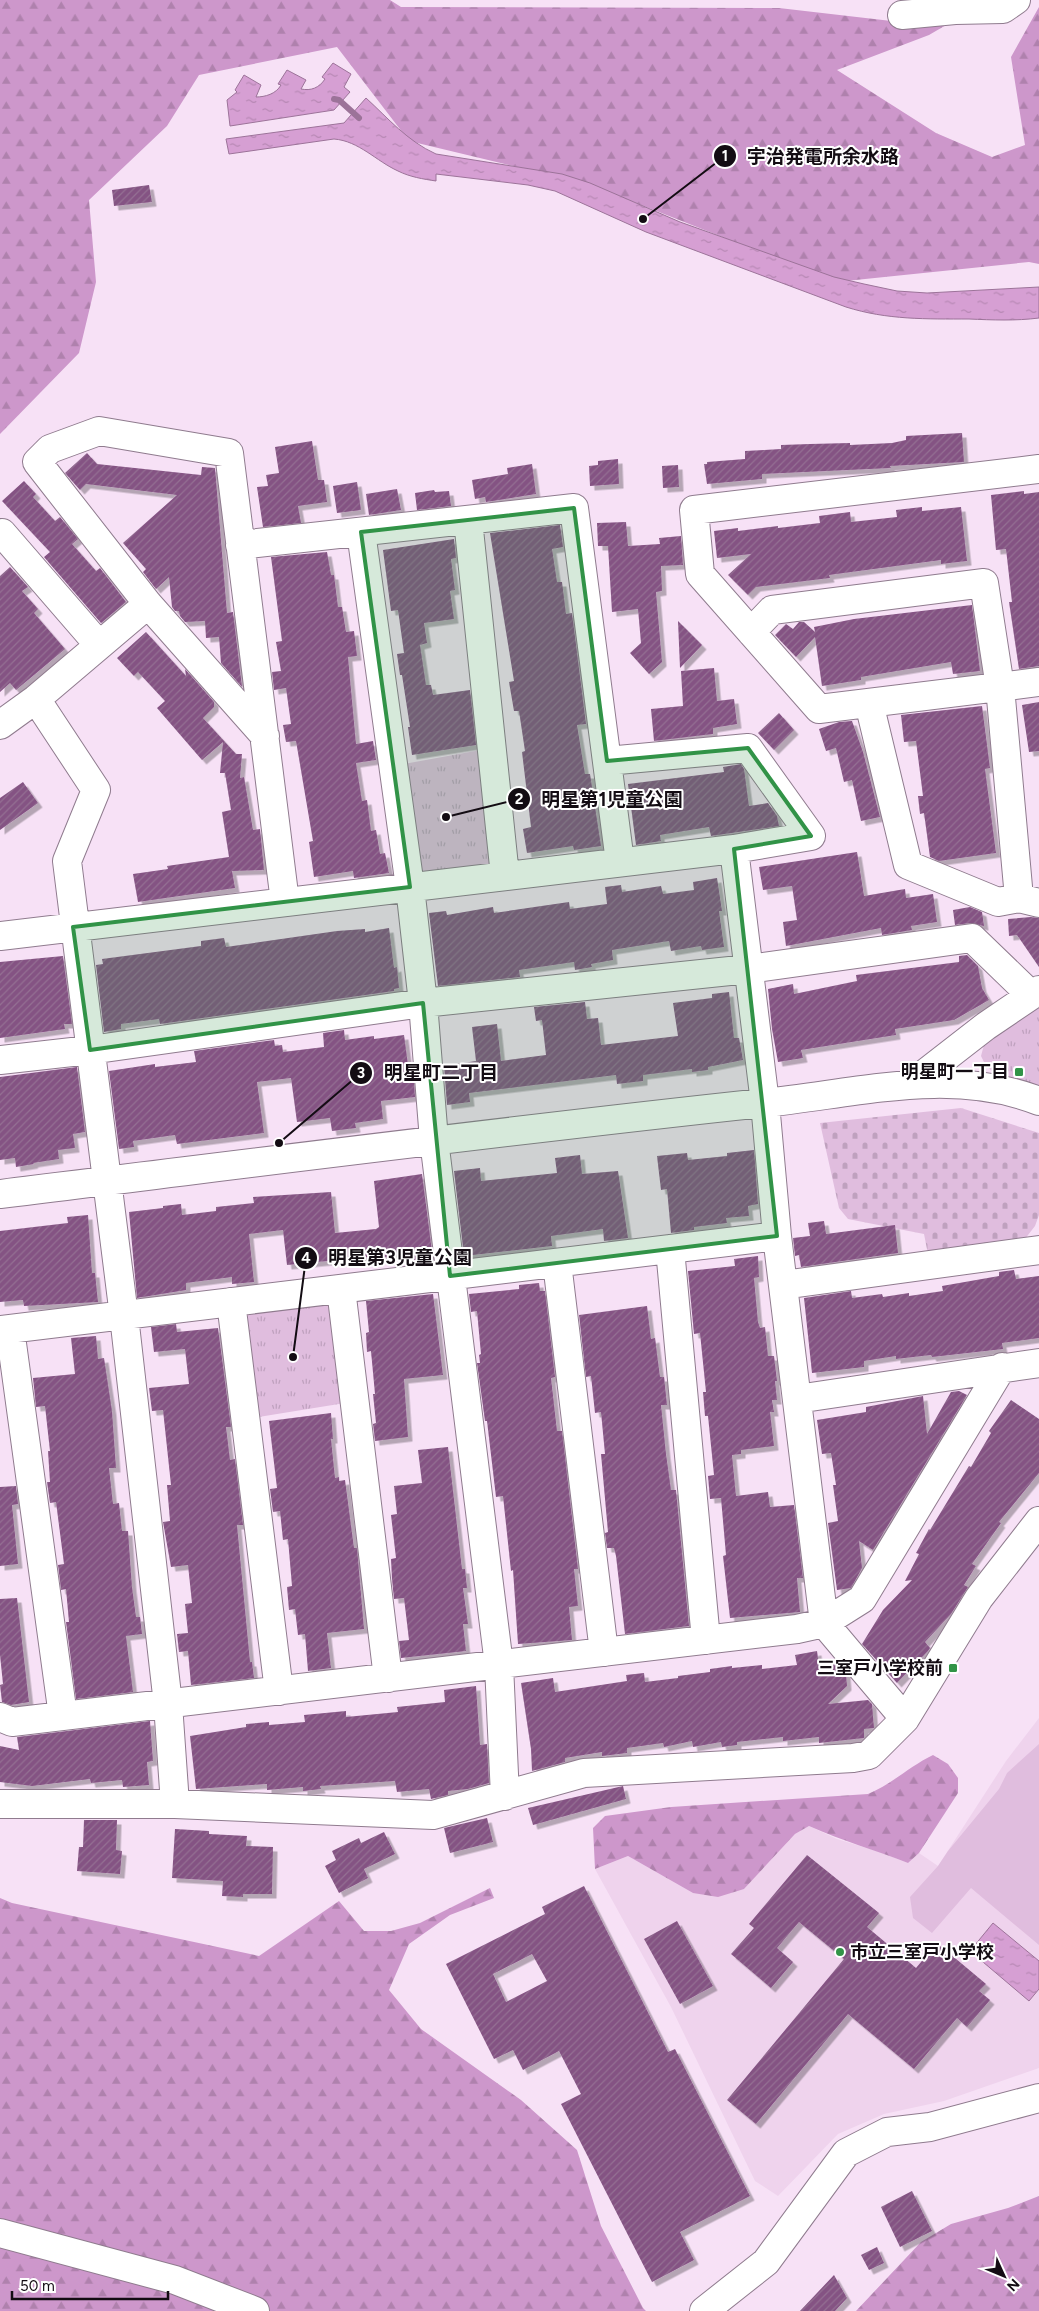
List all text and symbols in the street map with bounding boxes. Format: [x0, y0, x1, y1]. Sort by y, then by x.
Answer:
callout: 宇治発電所余水路 [712, 139, 909, 173]
text: 宇治発電所余水路 [747, 145, 899, 168]
text: 1 [722, 147, 728, 165]
callout: 明星第1児童公園 [507, 782, 693, 816]
text: 明星第1児童公園 [541, 788, 683, 811]
text: 2 [515, 790, 524, 808]
callout: 明星町二丁目 [349, 1056, 508, 1090]
text: 明星町二丁目 [384, 1061, 498, 1084]
place label: 明星町一丁目 [901, 1061, 1009, 1083]
text: 3 [357, 1064, 365, 1082]
marker: 明星町一丁目 [1013, 1066, 1025, 1078]
callout: 明星第3児童公園 [293, 1241, 482, 1275]
text: 明星第3児童公園 [328, 1246, 472, 1269]
text: 4 [301, 1249, 311, 1267]
place label: 三室戸小学校前 [817, 1657, 943, 1679]
marker: 三室戸小学校前 [947, 1662, 959, 1674]
place label: 市立三室戸小学校 [850, 1941, 994, 1963]
marker: 市立三室戸小学校 [834, 1946, 846, 1958]
north arrow [979, 2251, 1029, 2301]
scale bar [12, 2268, 169, 2300]
text: N [1003, 2275, 1023, 2294]
text: 50 m [20, 2277, 55, 2295]

